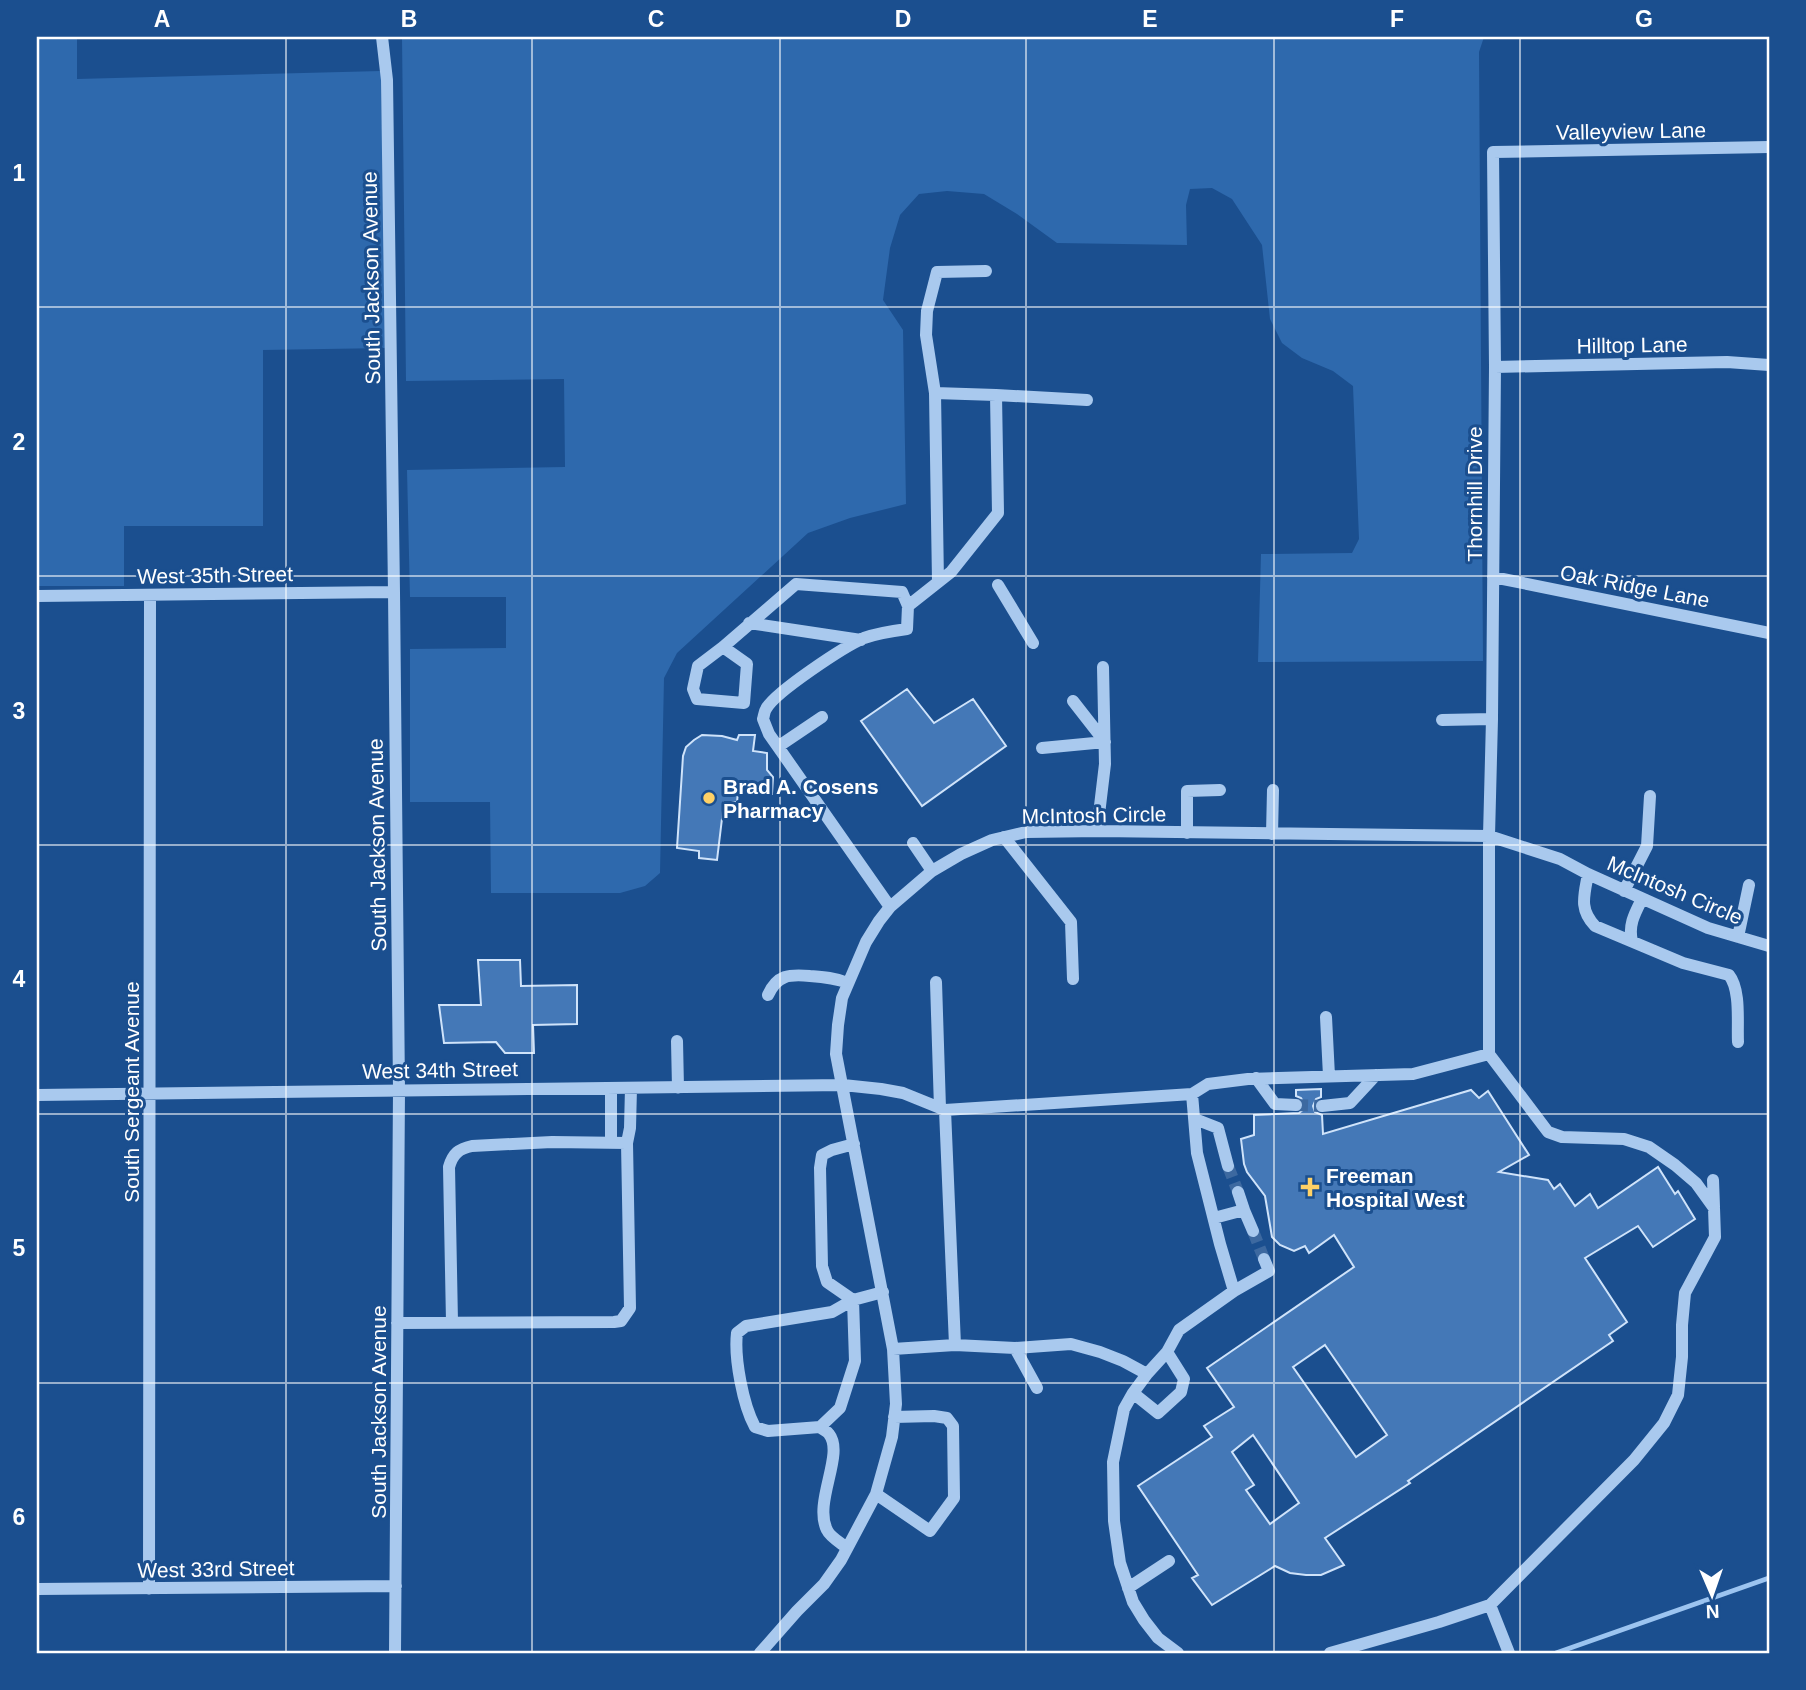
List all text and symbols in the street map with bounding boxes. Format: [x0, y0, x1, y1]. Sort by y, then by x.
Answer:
text: A [154, 6, 170, 32]
text: B [401, 6, 417, 32]
text: C [648, 6, 664, 32]
text: D [895, 6, 911, 32]
text: E [1142, 6, 1158, 32]
text: F [1390, 6, 1404, 32]
text: G [1635, 6, 1653, 32]
street label: Valleyview Lane [1556, 118, 1706, 144]
text: 1 [13, 160, 26, 186]
street label: South Jackson Avenue [358, 171, 384, 385]
street label: Hilltop Lane [1576, 333, 1688, 357]
street label: Thornhill Drive [1463, 426, 1486, 562]
text: 2 [13, 429, 25, 455]
street label: Oak Ridge Lane [1558, 560, 1712, 612]
street label: West 35th Street [137, 562, 293, 588]
text: 3 [13, 698, 25, 724]
street label: South Jackson Avenue [364, 738, 390, 952]
place label: Brad A. Cosens Pharmacy [723, 775, 879, 822]
marker: Brad A. Cosens Pharmacy [701, 790, 717, 806]
street label: McIntosh Circle [1021, 802, 1167, 828]
street label: McIntosh Circle [1604, 851, 1746, 929]
text: 4 [13, 966, 26, 992]
street label: South Sergeant Avenue [120, 981, 143, 1203]
street label: West 34th Street [362, 1057, 518, 1083]
place label: Freeman Hospital West [1326, 1164, 1464, 1211]
marker: Freeman Hospital West [1300, 1177, 1320, 1197]
text: 5 [13, 1235, 26, 1261]
street label: South Jackson Avenue [367, 1305, 390, 1519]
text: 6 [13, 1504, 25, 1530]
street label: West 33rd Street [137, 1556, 295, 1582]
north arrow [1676, 1560, 1746, 1630]
text: N [1705, 1601, 1720, 1622]

